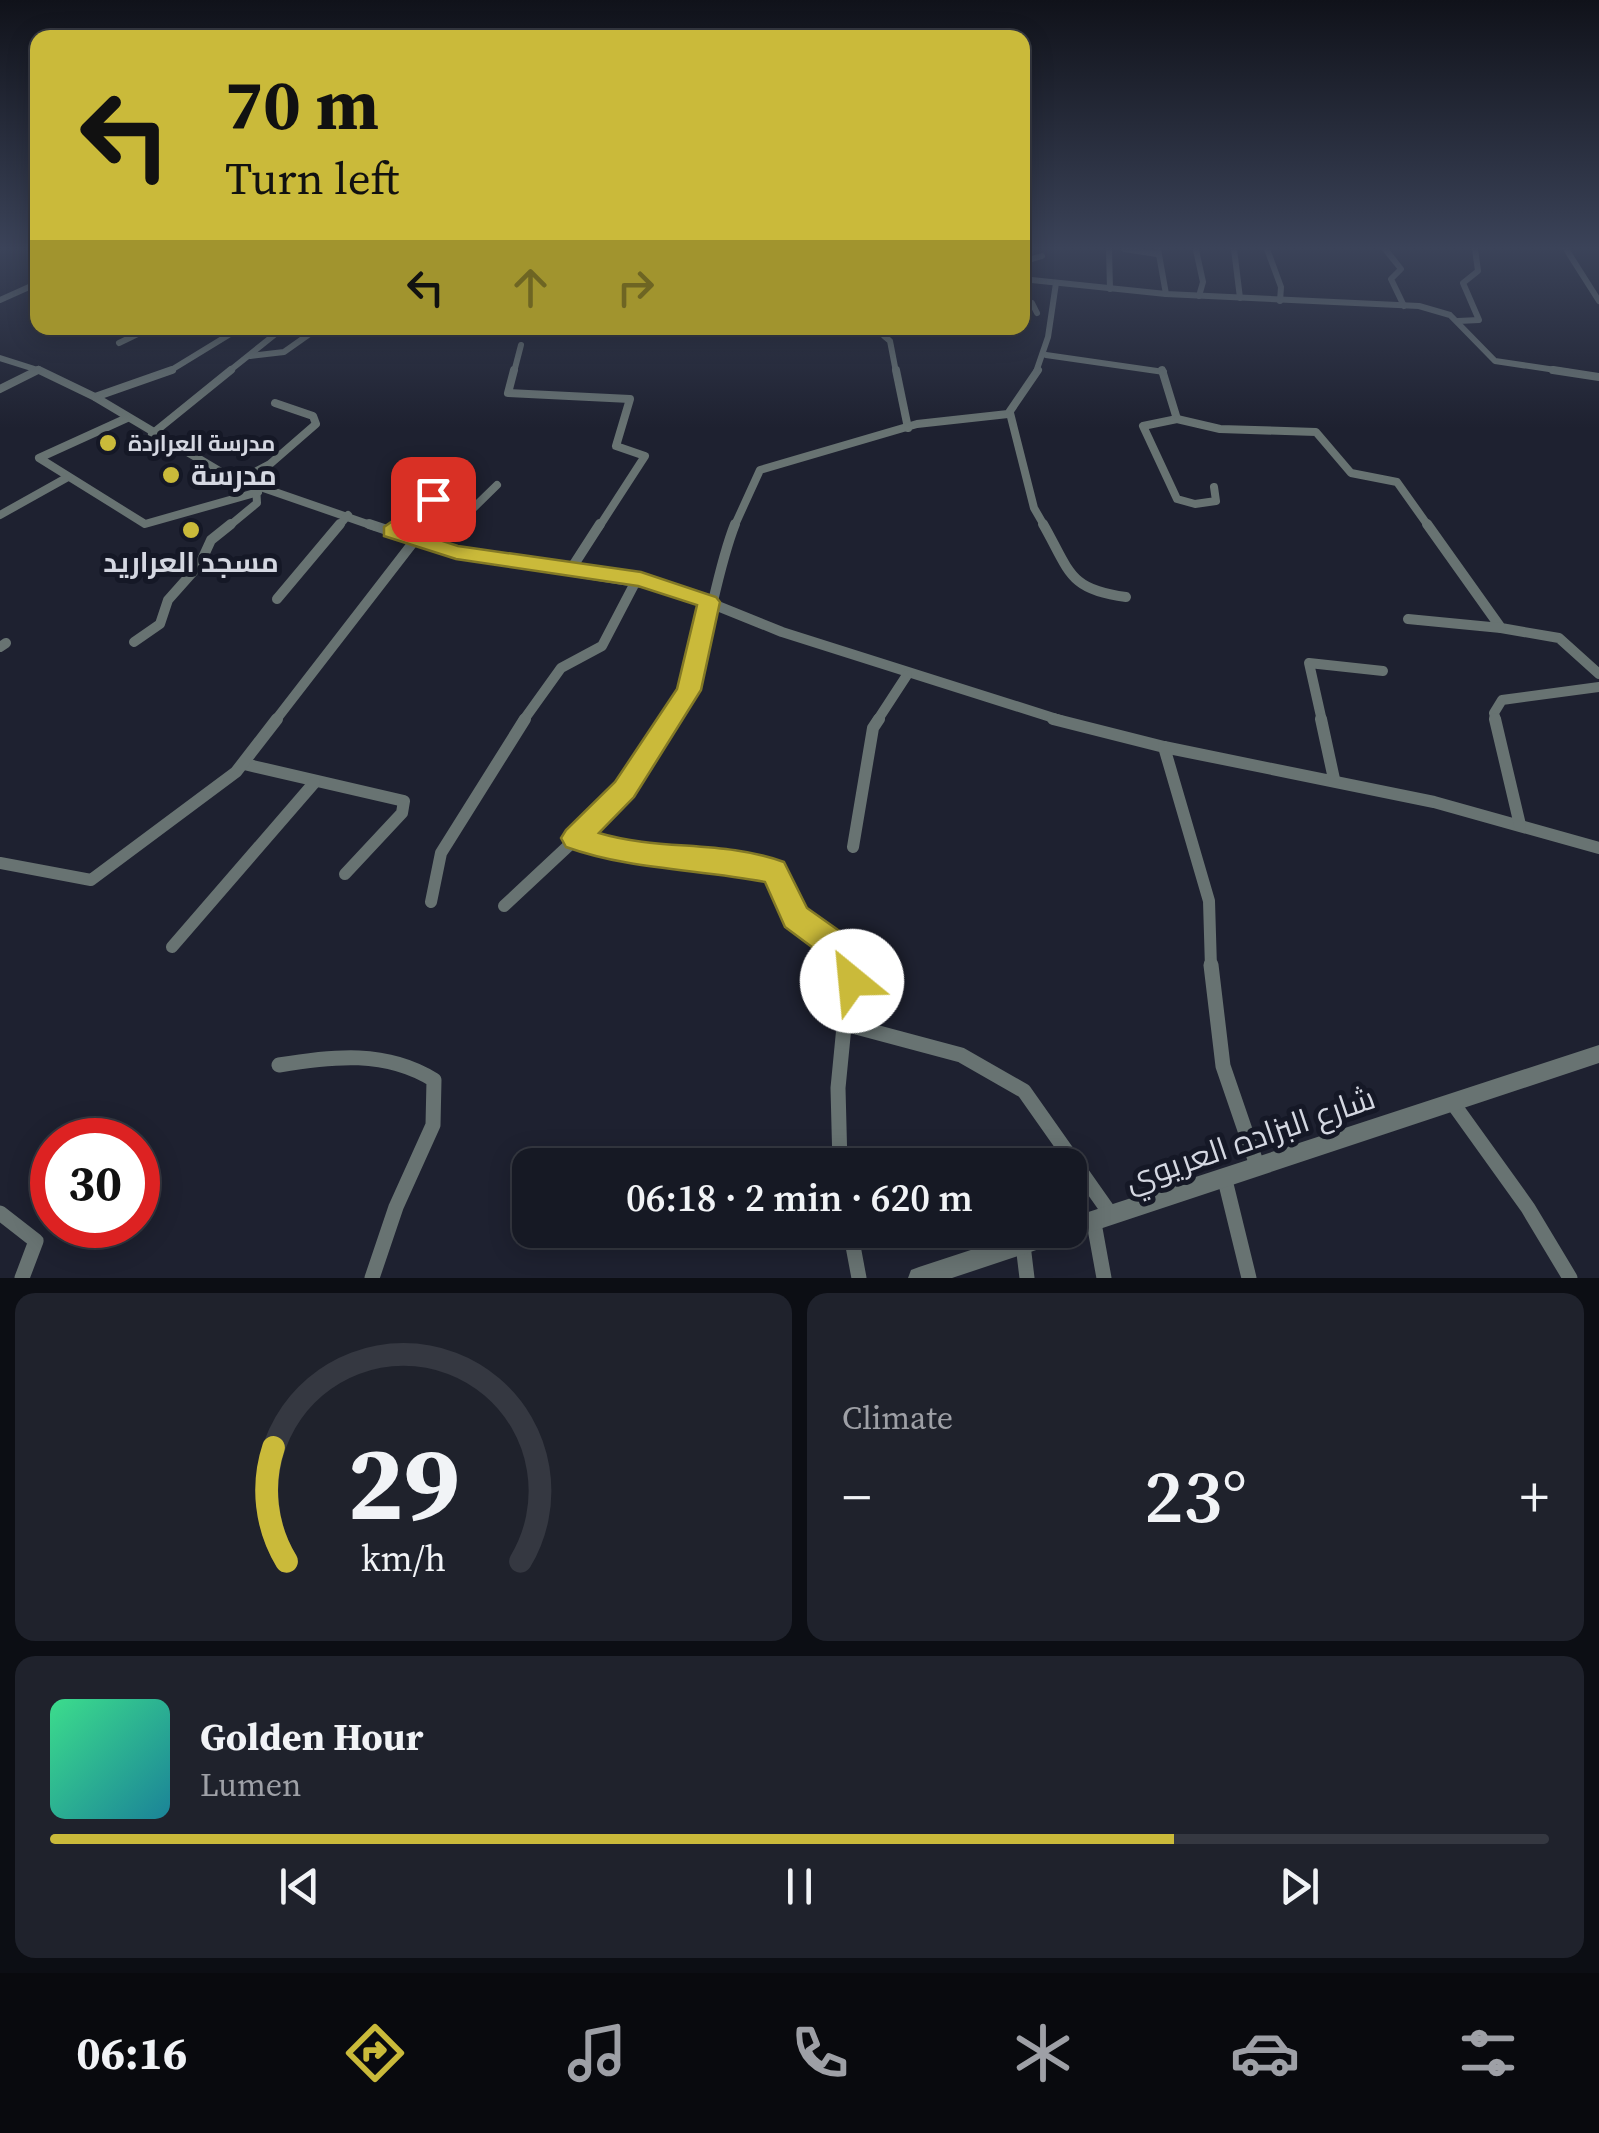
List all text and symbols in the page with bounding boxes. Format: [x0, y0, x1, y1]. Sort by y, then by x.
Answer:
text: 70 m [225, 56, 379, 152]
icon: left [60, 70, 190, 200]
text: Turn left [225, 147, 399, 209]
icon: left [398, 260, 453, 315]
icon: ahead [503, 260, 558, 315]
icon: right [608, 260, 663, 315]
place label: مدرسة العراردة [128, 428, 275, 458]
marker: مدرسة العراردة [97, 432, 119, 454]
place label: مدرسة [191, 456, 277, 494]
pin [391, 457, 476, 542]
marker: مدرسة [160, 464, 182, 486]
icon: arrive [406, 472, 461, 527]
marker: مسجد العراريد [180, 519, 202, 541]
place label: مسجد العراريد [103, 543, 279, 581]
position arrow [800, 929, 904, 1033]
street label: شارع البزاده العريوي [1119, 1076, 1382, 1205]
speed limit sign: 30 [30, 1118, 160, 1248]
text: 06:18 · 2 min · 620 m [626, 1172, 973, 1224]
text: Climate [842, 1396, 953, 1440]
text: 29 [347, 1411, 460, 1554]
text: 23° [1144, 1444, 1247, 1547]
text: − [842, 1459, 871, 1534]
text: + [1520, 1459, 1549, 1534]
text: km/h [361, 1534, 446, 1583]
text: Golden Hour [200, 1711, 423, 1763]
text: Lumen [200, 1763, 302, 1807]
icon: previous [272, 1859, 327, 1914]
icon: pause [772, 1859, 827, 1914]
icon: next [1272, 1859, 1327, 1914]
icon: directions [340, 2018, 410, 2088]
icon: music [562, 2018, 632, 2088]
icon: phone [785, 2018, 855, 2088]
icon: climate [1008, 2018, 1078, 2088]
icon: car [1230, 2018, 1300, 2088]
icon: filters [1453, 2018, 1523, 2088]
text: 06:16 [76, 2022, 187, 2084]

